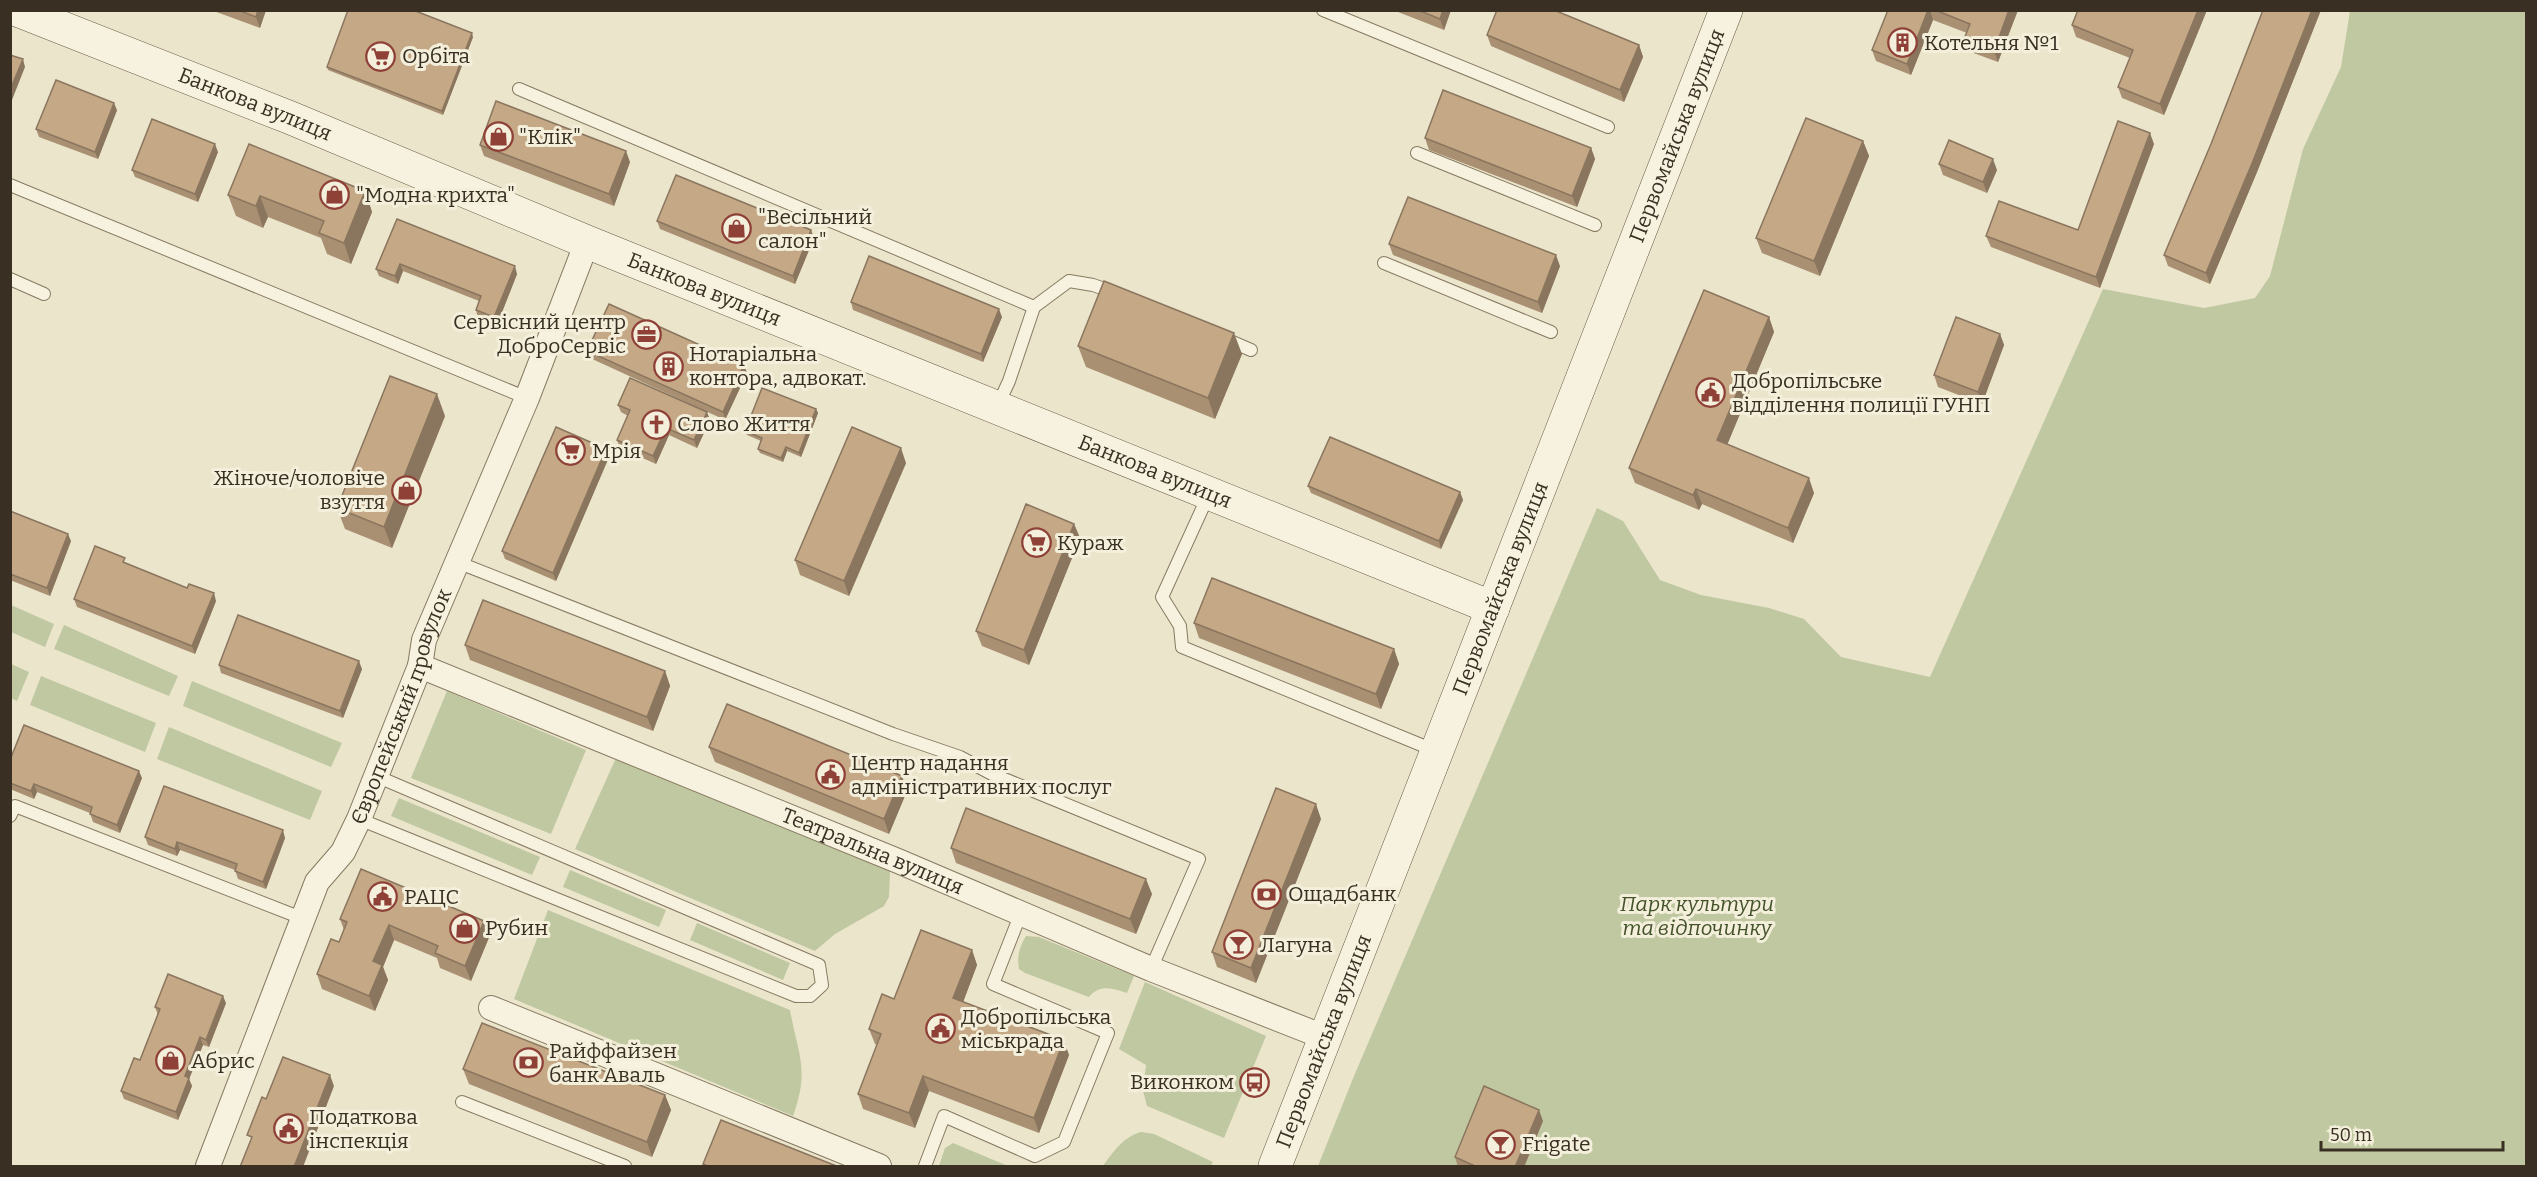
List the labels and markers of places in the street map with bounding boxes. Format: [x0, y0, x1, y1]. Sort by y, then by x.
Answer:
building icon: Котельня №1 [1887, 27, 1919, 59]
place label: Котельня №1 [1924, 30, 2059, 56]
supermarket icon: Орбіта [365, 40, 397, 72]
place label: Орбіта [402, 43, 471, 69]
shop icon: "Клік" [482, 121, 514, 153]
place label: "Клік" [519, 124, 581, 150]
shop icon: "Модна крихта" [319, 179, 351, 211]
place label: "Модна крихта" [356, 182, 515, 208]
place label: "Весільний салон" [758, 204, 872, 254]
shop icon: "Весільний салон" [721, 213, 753, 245]
place label: Сервісний центр ДоброСервіс [453, 309, 626, 359]
office icon: Сервісний центр ДоброСервіс [631, 318, 663, 350]
place label: Нотаріальна контора, адвокат. [689, 341, 866, 391]
building icon: Нотаріальна контора, адвокат. [652, 350, 684, 382]
place label: Добропільське відділення полиції ГУНП [1732, 368, 1990, 418]
public building icon: Добропільське відділення полиції ГУНП [1695, 377, 1727, 409]
church icon: Слово Життя [640, 408, 672, 440]
place label: Слово Життя [677, 411, 811, 437]
supermarket icon: Мрія [555, 435, 587, 467]
place label: Мрія [592, 438, 641, 464]
place label: Жіноче/чоловіче взуття [213, 465, 385, 515]
shop icon: Жіноче/чоловіче взуття [390, 474, 422, 506]
supermarket icon: Кураж [1020, 527, 1052, 559]
place label: Кураж [1057, 530, 1124, 556]
place label: Центр надання адміністративних послуг [851, 750, 1111, 800]
public building icon: Центр надання адміністративних послуг [814, 759, 846, 791]
bank icon: Ощадбанк [1251, 878, 1283, 910]
public building icon: РАЦС [367, 881, 399, 913]
place label: Ощадбанк [1288, 881, 1397, 907]
place label: РАЦС [404, 884, 459, 910]
shop icon: Рубин [448, 912, 480, 944]
place label: Рубин [485, 915, 548, 941]
bar icon: Лагуна [1223, 929, 1255, 961]
place label: Лагуна [1260, 932, 1333, 958]
place label: Добропільська міськрада [961, 1004, 1112, 1054]
public building icon: Добропільська міськрада [924, 1013, 956, 1045]
place label: Райффайзен банк Аваль [549, 1038, 677, 1088]
shop icon: Абрис [154, 1045, 186, 1077]
bank icon: Райффайзен банк Аваль [512, 1047, 544, 1079]
place label: Абрис [191, 1048, 255, 1074]
bus stop icon: Виконком [1239, 1066, 1271, 1098]
place label: Виконком [1130, 1069, 1234, 1095]
place label: Податкова інспекція [309, 1104, 418, 1154]
public building icon: Податкова інспекція [272, 1113, 304, 1145]
bar icon: Frigate [1485, 1128, 1517, 1160]
place label: Frigate [1522, 1131, 1591, 1157]

